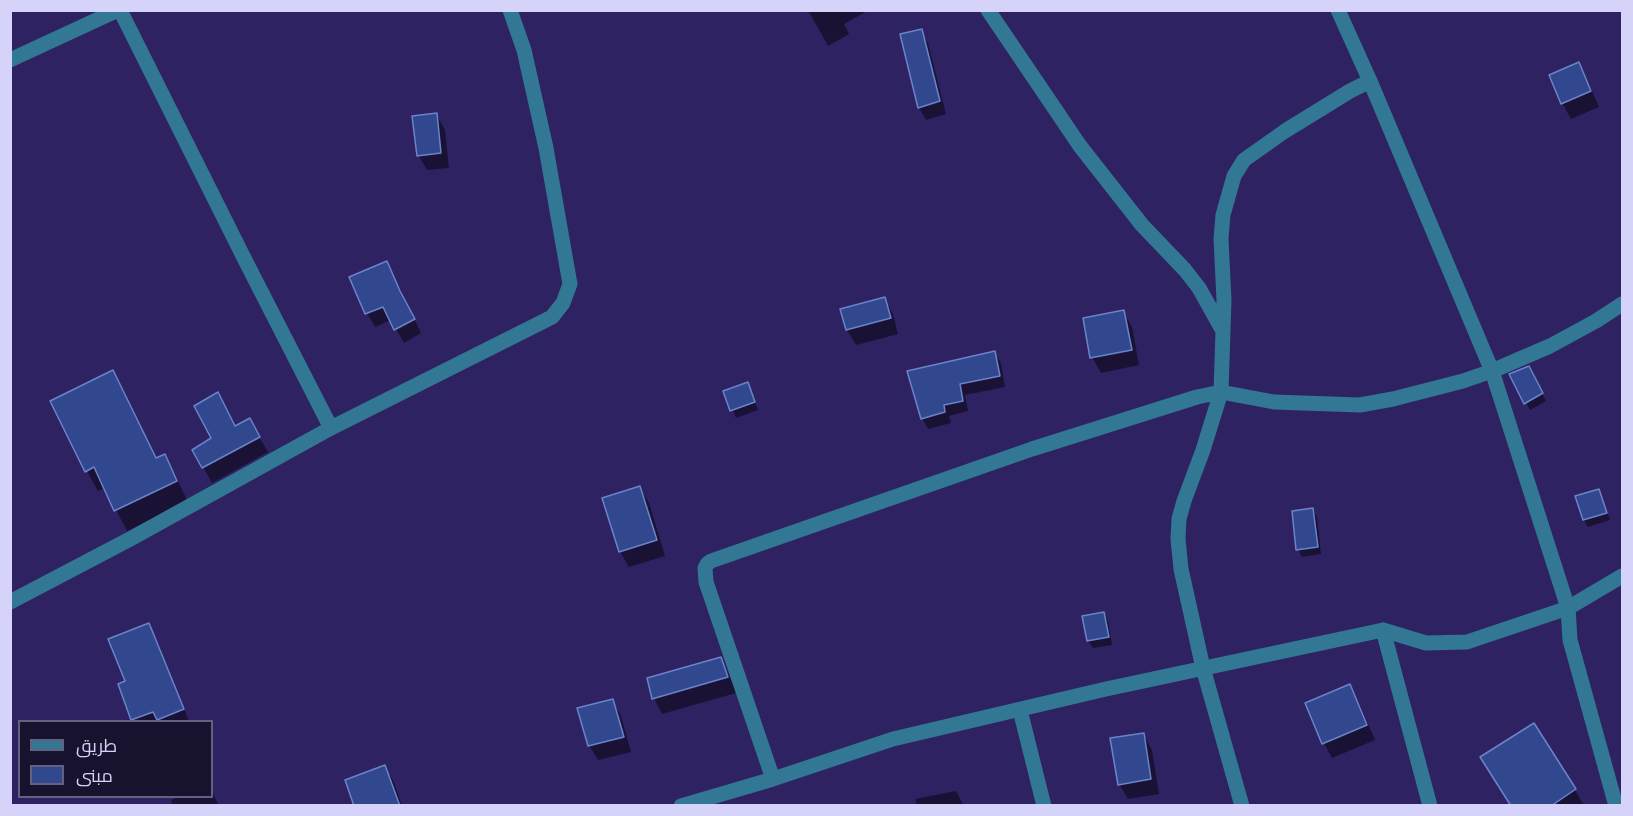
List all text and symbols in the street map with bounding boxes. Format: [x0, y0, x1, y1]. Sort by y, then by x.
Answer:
legend [18, 720, 213, 798]
text: طريق [76, 735, 117, 756]
text: مبنى [76, 765, 113, 786]

